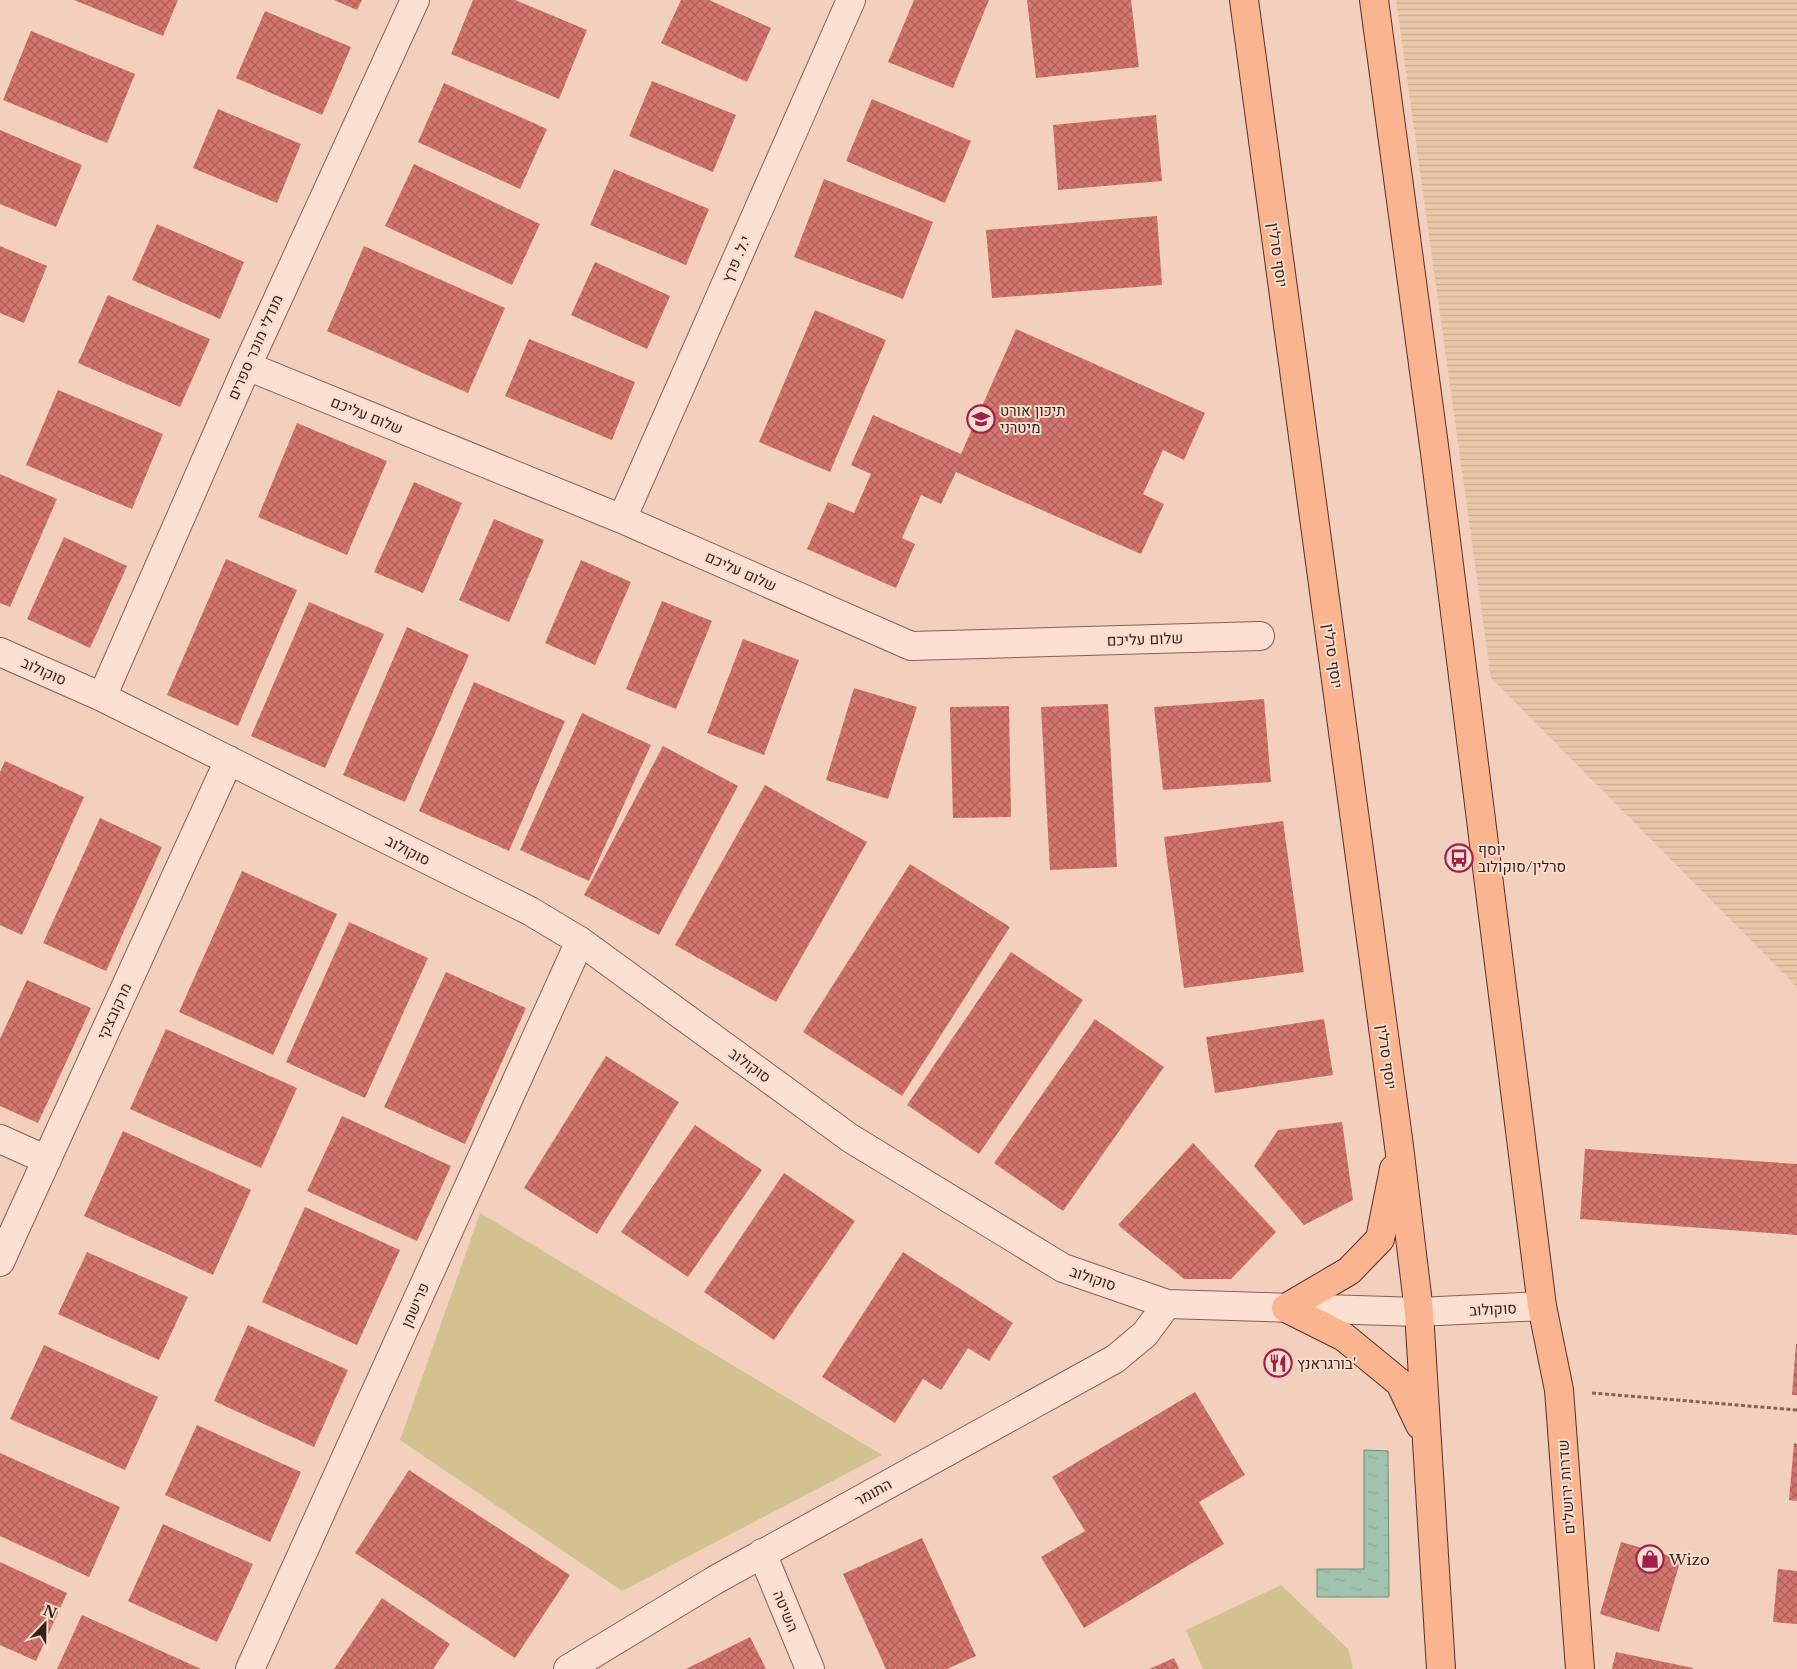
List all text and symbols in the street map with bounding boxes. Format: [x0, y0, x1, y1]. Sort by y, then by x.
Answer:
street label: יוסף סרלין [1264, 221, 1292, 289]
street label: י.ל. פרץ [717, 233, 755, 285]
street label: מנדלי מוכר ספרים [223, 291, 287, 403]
street label: שלום עליכם [328, 392, 406, 438]
place label: תיכון אורט מיטרני [1000, 401, 1066, 437]
school or university icon: תיכון אורט מיטרני [966, 404, 996, 434]
street label: שלום עליכם [702, 547, 780, 595]
street label: יוסף סרלין [1319, 622, 1347, 690]
street label: שלום עליכם [1106, 628, 1184, 650]
street label: סוקולוב [18, 653, 70, 689]
street label: סוקולוב [382, 831, 434, 869]
place label: יוסף סרלין/סוקולוב [1478, 840, 1566, 876]
bus stop icon: יוסף סרלין/סוקולוב [1444, 843, 1474, 873]
street label: מרקובצקי [93, 980, 135, 1042]
street label: יוסף סרלין [1373, 1023, 1401, 1091]
street label: סוקולוב [725, 1043, 775, 1087]
street label: סוקולוב [1067, 1261, 1119, 1295]
street label: פרישמן [397, 1280, 433, 1330]
street label: סוקולוב [1469, 1298, 1517, 1320]
restaurant icon: בורגראנץ' [1263, 1348, 1293, 1378]
place label: בורגראנץ' [1297, 1354, 1356, 1373]
street label: שדרות ירושלים [1553, 1439, 1579, 1535]
street label: התומר [851, 1474, 895, 1510]
shop icon: Wizo [1635, 1544, 1665, 1574]
place label: Wizo [1668, 1550, 1710, 1569]
street label: השיטה [769, 1587, 803, 1635]
north arrow [20, 1599, 70, 1649]
text: N [40, 1601, 59, 1623]

